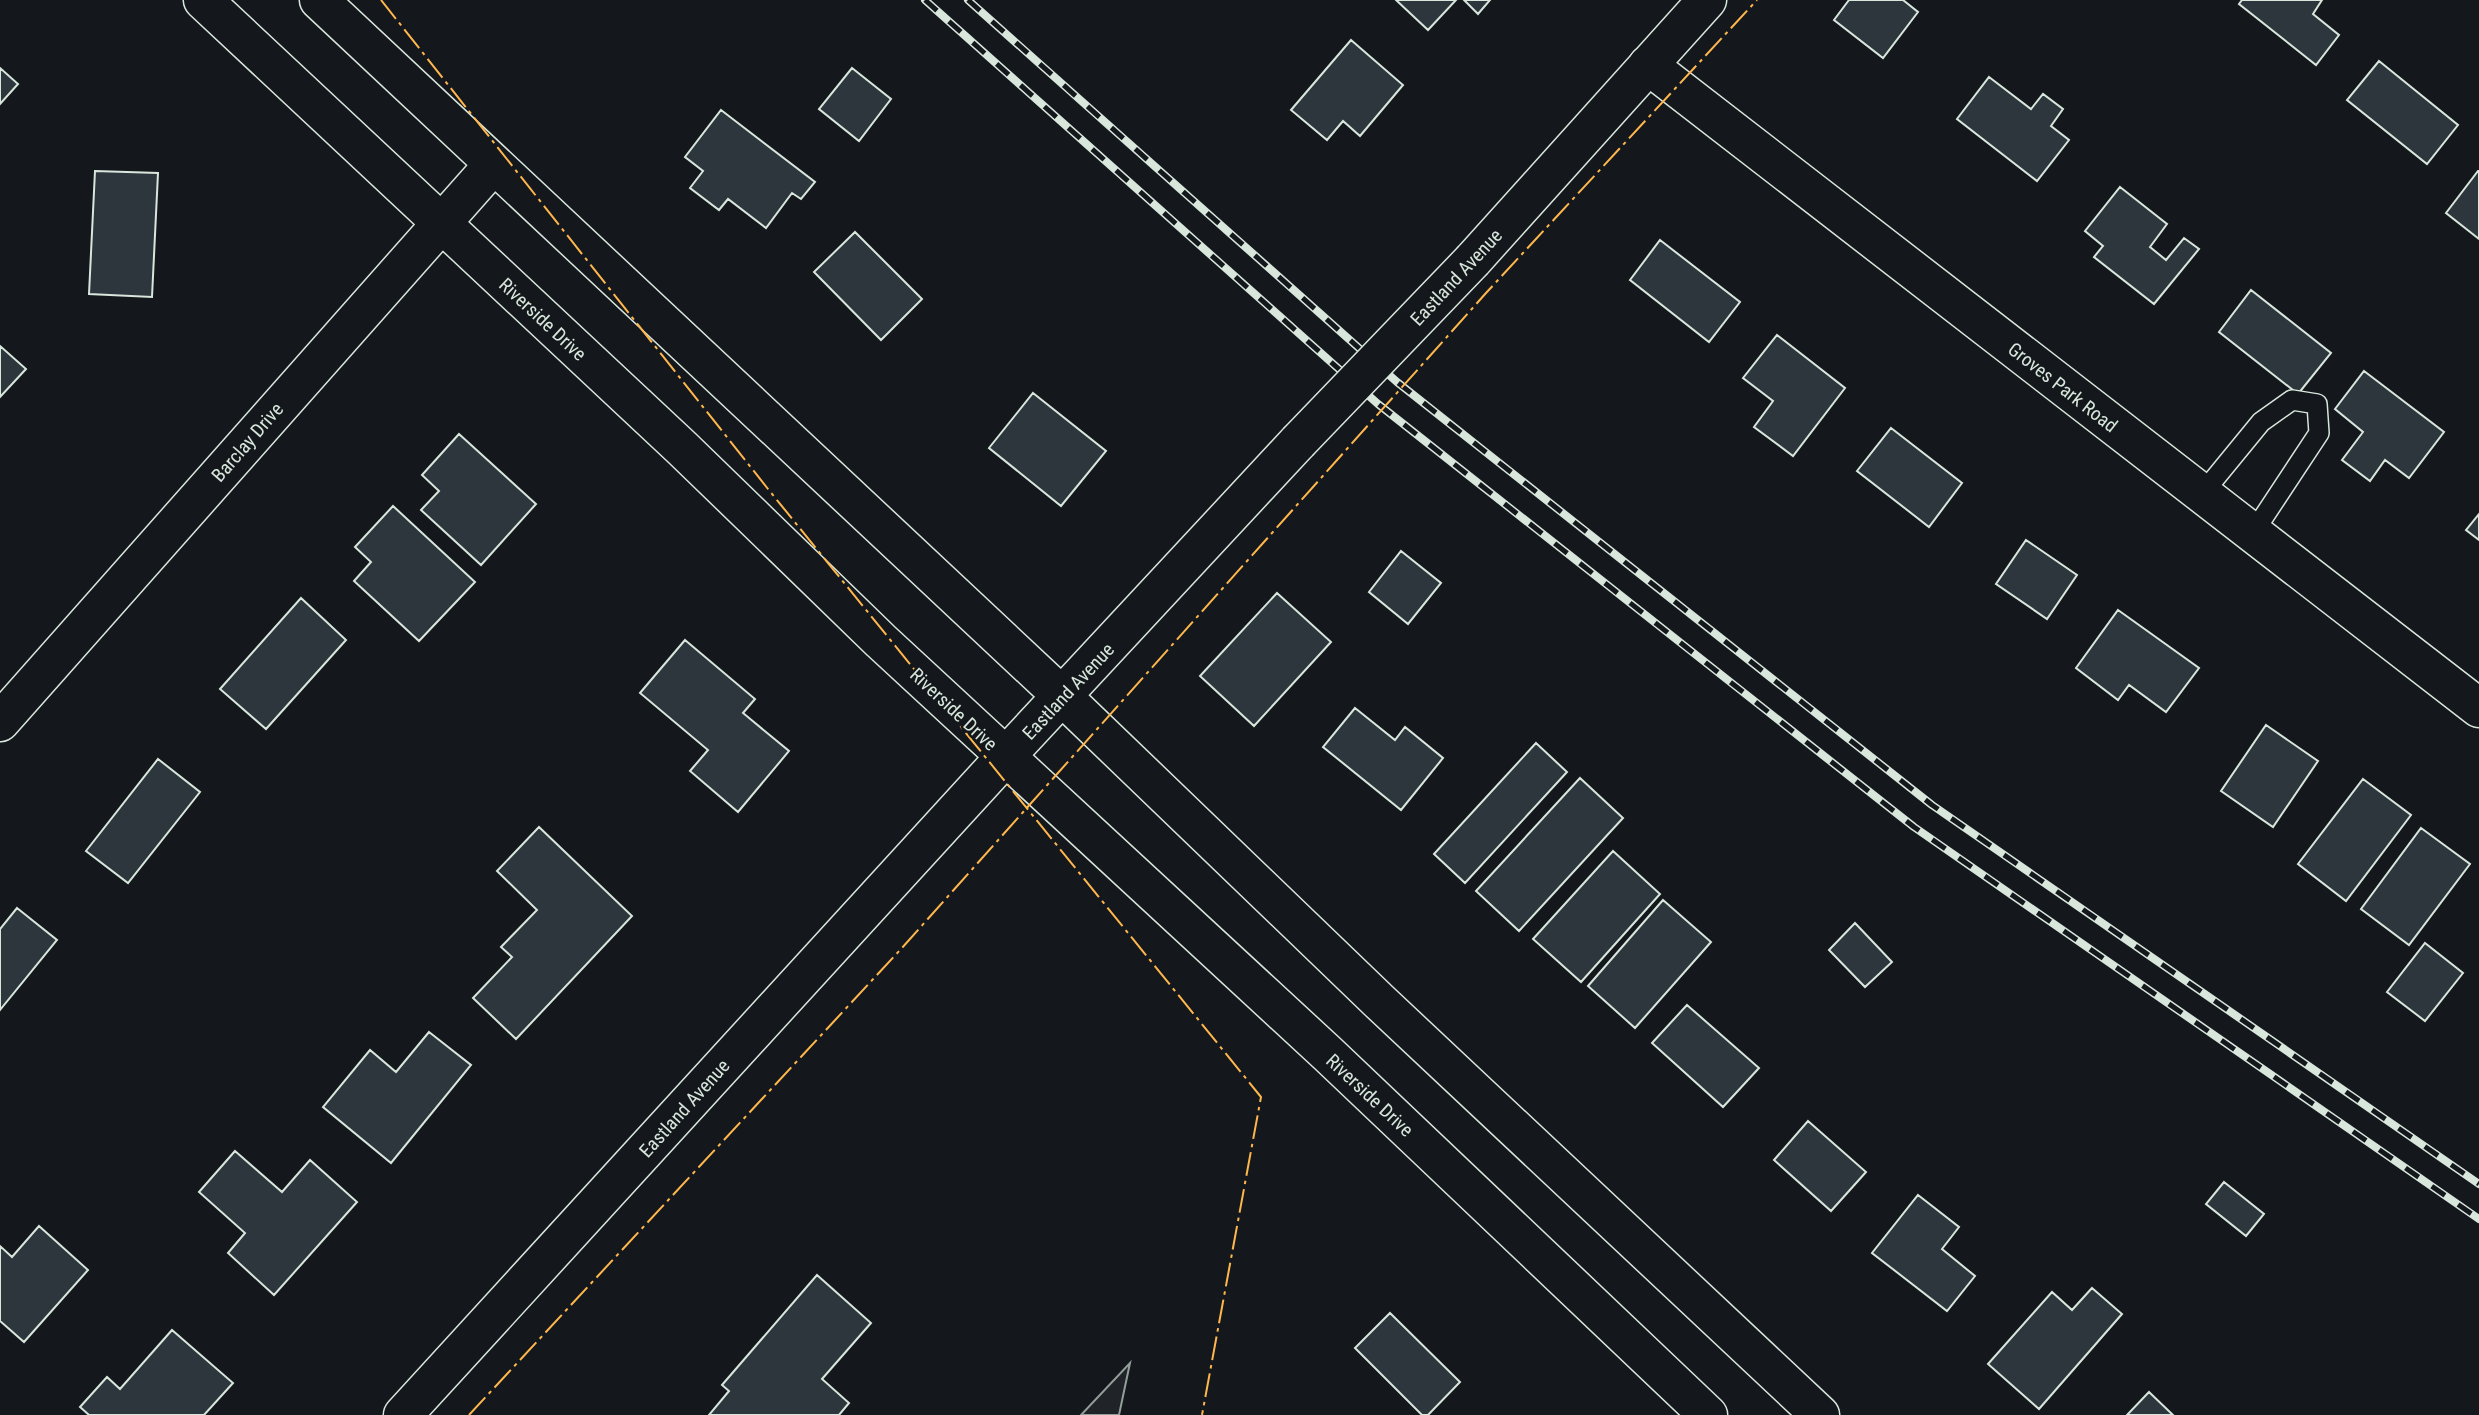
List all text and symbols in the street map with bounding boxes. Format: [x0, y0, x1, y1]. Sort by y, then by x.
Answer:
street label: Eastland Avenue [1406, 224, 1507, 331]
street label: Riverside Drive [494, 273, 591, 366]
street label: Groves Park Road [2003, 338, 2122, 437]
street label: Barclay Drive [207, 398, 288, 487]
street label: Eastland Avenue [1018, 638, 1119, 745]
street label: Riverside Drive [905, 663, 1002, 756]
street label: Riverside Drive [1321, 1049, 1418, 1142]
street label: Eastland Avenue [634, 1055, 734, 1162]

